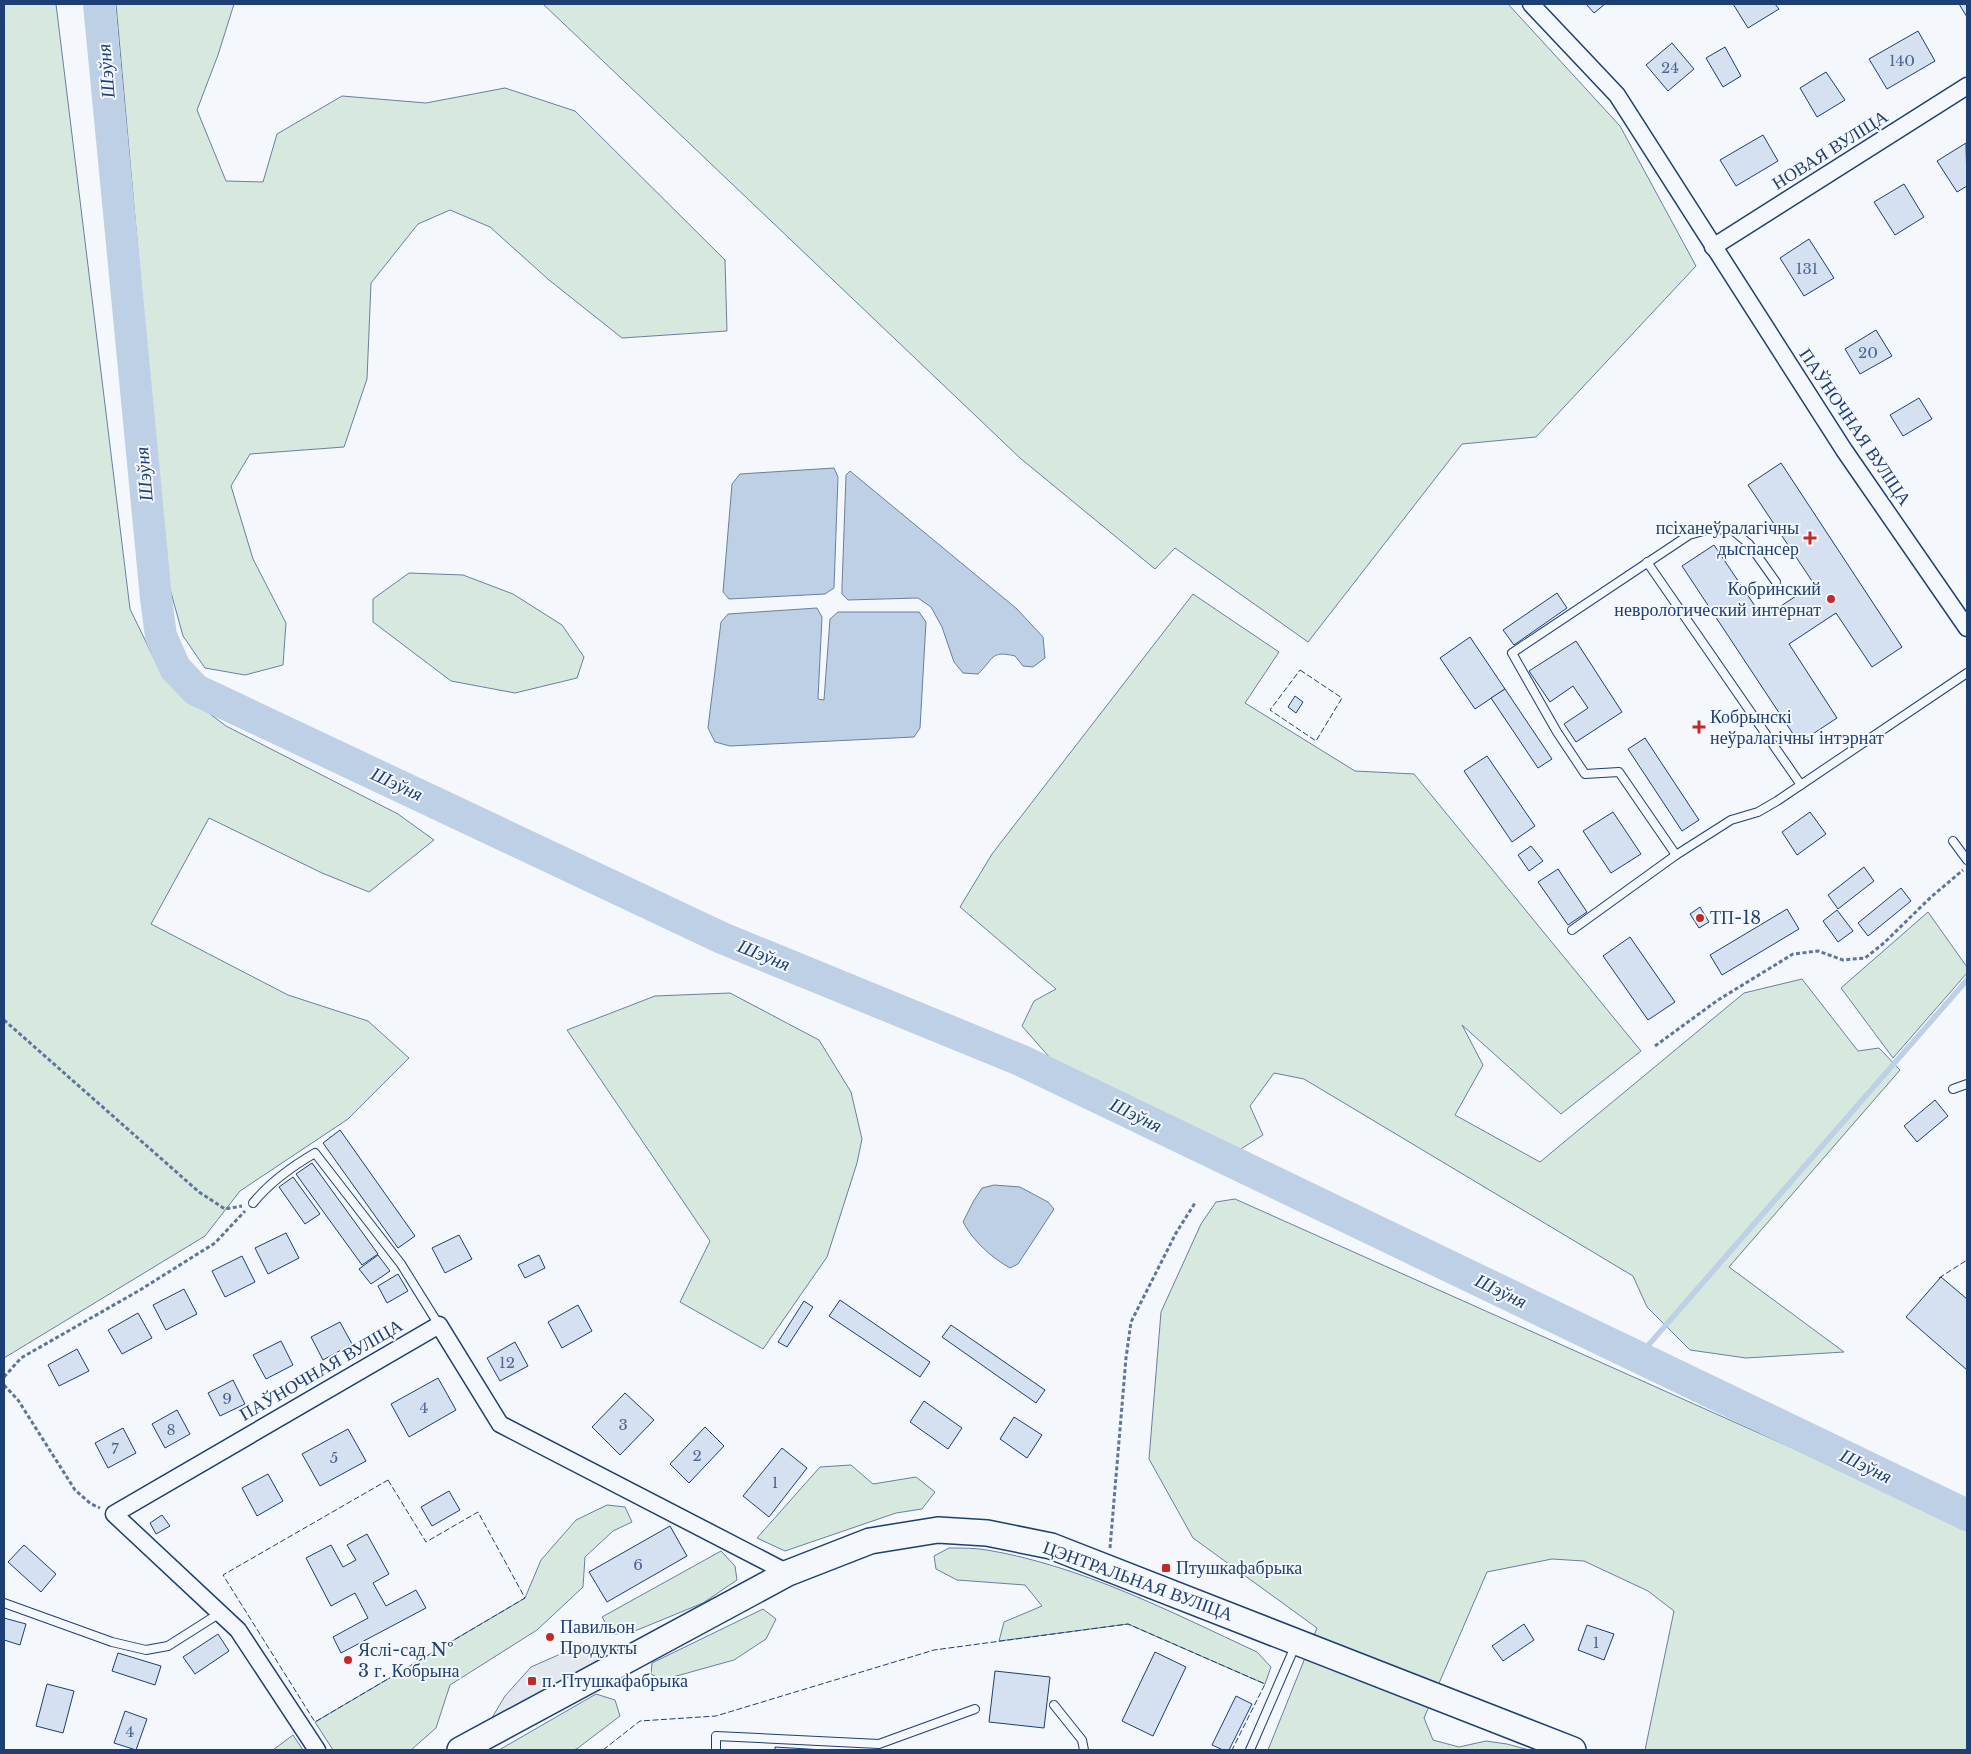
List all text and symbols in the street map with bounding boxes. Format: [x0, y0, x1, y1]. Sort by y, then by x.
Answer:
water label: Шэўня [92, 43, 120, 100]
house number: 140 [1889, 51, 1915, 70]
house number: 24 [1661, 58, 1679, 77]
street label: НОВАЯ ВУЛІЦА [1768, 106, 1892, 194]
house number: 131 [1796, 259, 1818, 278]
house number: 20 [1858, 343, 1878, 362]
street label: ПАЎНОЧНАЯ ВУЛІЦА [1794, 344, 1916, 510]
water label: Шэўня [130, 446, 158, 503]
place label: псіханеўралагічны дыспансер [1656, 517, 1799, 560]
marker: псіханеўралагічны дыспансер [1803, 531, 1817, 545]
place label: Кобринский неврологический интернат [1614, 578, 1821, 621]
marker: Кобринский неврологический интернат [1825, 593, 1837, 605]
place label: Кобрынскі неўралагічны інтэрнат [1710, 706, 1884, 749]
marker: Кобрынскі неўралагічны інтэрнат [1692, 720, 1706, 734]
water label: Шэўня [366, 762, 427, 806]
place label: ТП-18 [1710, 907, 1761, 929]
marker: ТП-18 [1694, 912, 1706, 924]
water label: Шэўня [733, 934, 794, 976]
water label: Шэўня [1105, 1092, 1166, 1137]
water label: Шэўня [1470, 1268, 1531, 1313]
street label: ПАЎНОЧНАЯ ВУЛІЦА [236, 1314, 406, 1426]
house number: 12 [499, 1353, 515, 1372]
house number: 9 [222, 1389, 232, 1408]
house number: 4 [420, 1398, 428, 1417]
house number: 3 [618, 1415, 628, 1434]
house number: 8 [166, 1420, 176, 1439]
house number: 7 [111, 1439, 119, 1458]
water label: Шэўня [1835, 1443, 1896, 1488]
house number: 2 [692, 1446, 702, 1465]
house number: 5 [330, 1448, 338, 1467]
house number: 1 [772, 1473, 778, 1492]
street label: ЦЭНТРАЛЬНАЯ ВУЛІЦА [1040, 1536, 1236, 1626]
house number: 6 [633, 1555, 643, 1574]
place label: Птушкафабрыка [1176, 1557, 1302, 1579]
marker: Птушкафабрыка [1160, 1562, 1172, 1574]
place label: Павильон Продукты [560, 1616, 637, 1659]
marker: Павильон Продукты [544, 1631, 556, 1643]
house number: 1 [1593, 1633, 1599, 1652]
place label: Яслі-сад № 3 г. Кобрына [358, 1639, 460, 1682]
marker: Яслі-сад № 3 г. Кобрына [342, 1654, 354, 1666]
place label: п. Птушкафабрыка [542, 1670, 688, 1692]
marker: п. Птушкафабрыка [526, 1675, 538, 1687]
house number: 4 [126, 1722, 134, 1741]

